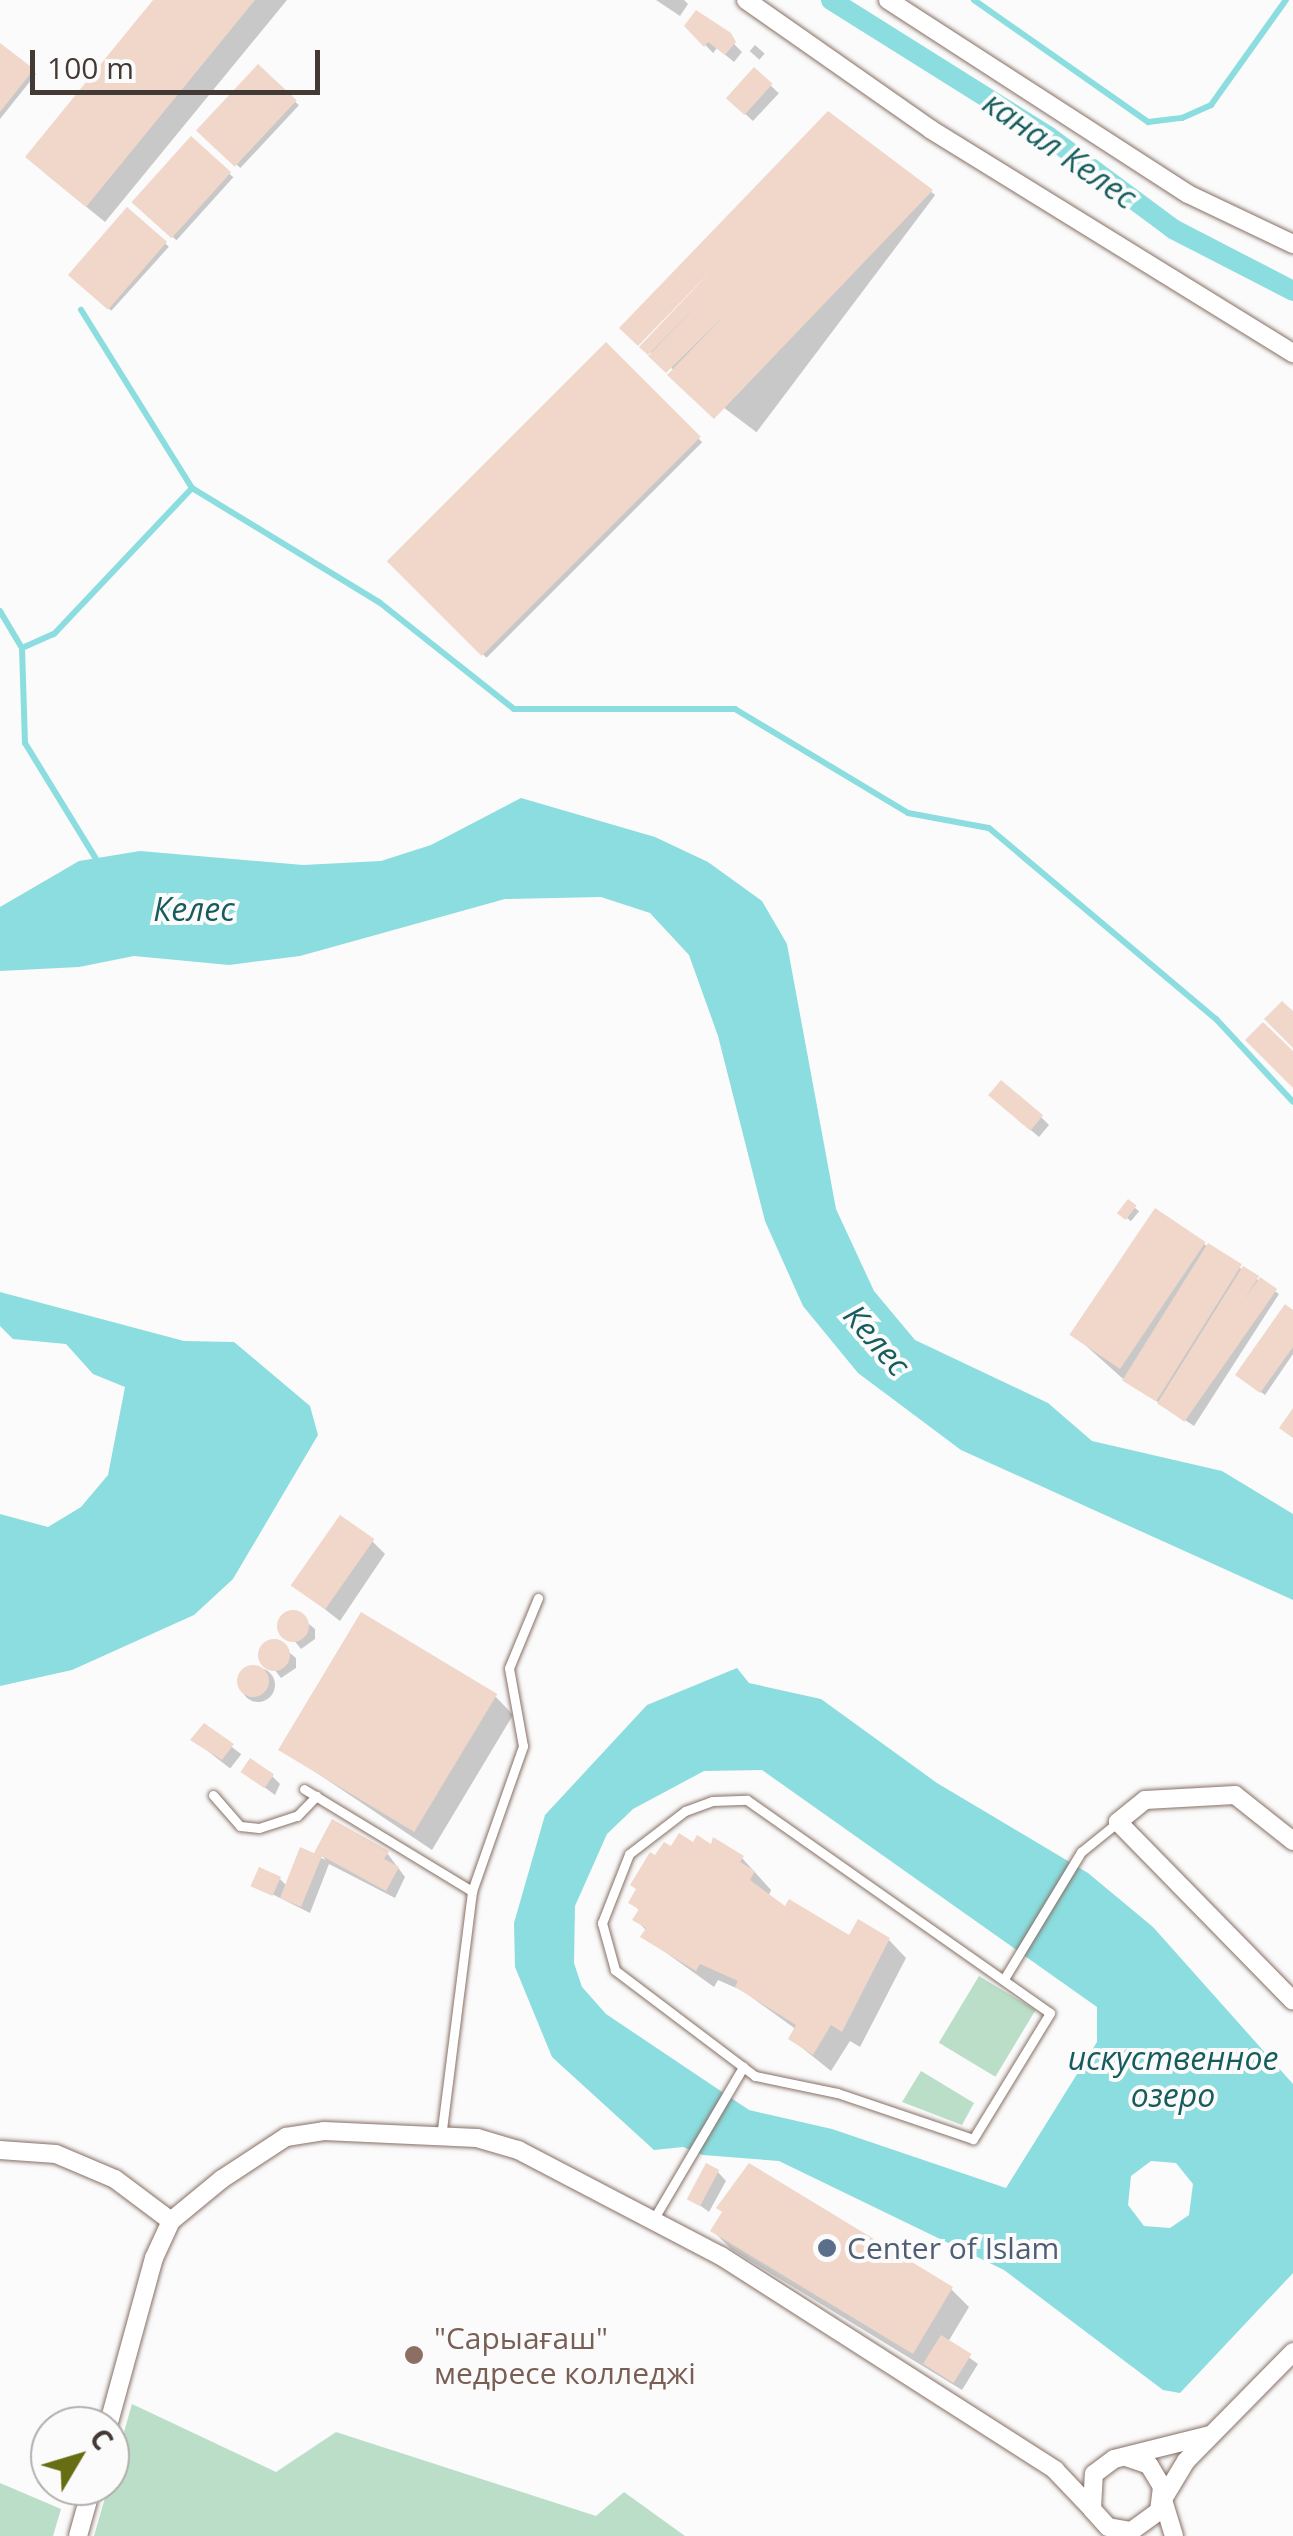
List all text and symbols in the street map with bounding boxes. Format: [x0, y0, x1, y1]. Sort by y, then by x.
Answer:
scale bar [35, 30, 325, 92]
text: 100 m [47, 47, 134, 88]
water label: канал Келес [976, 83, 1144, 217]
water label: Келес [153, 890, 235, 928]
water label: Келес [836, 1297, 918, 1383]
water label: искуственное озеро [1068, 2040, 1278, 2115]
place label: Center of Islam [847, 2230, 1059, 2266]
marker: Center of Islam [816, 2237, 838, 2259]
place label: "Сарыағаш" медресе колледжі [434, 2320, 696, 2390]
marker: "Сарыағаш" медресе колледжі [403, 2344, 425, 2366]
north arrow [30, 2406, 130, 2506]
text: С [82, 2420, 123, 2457]

